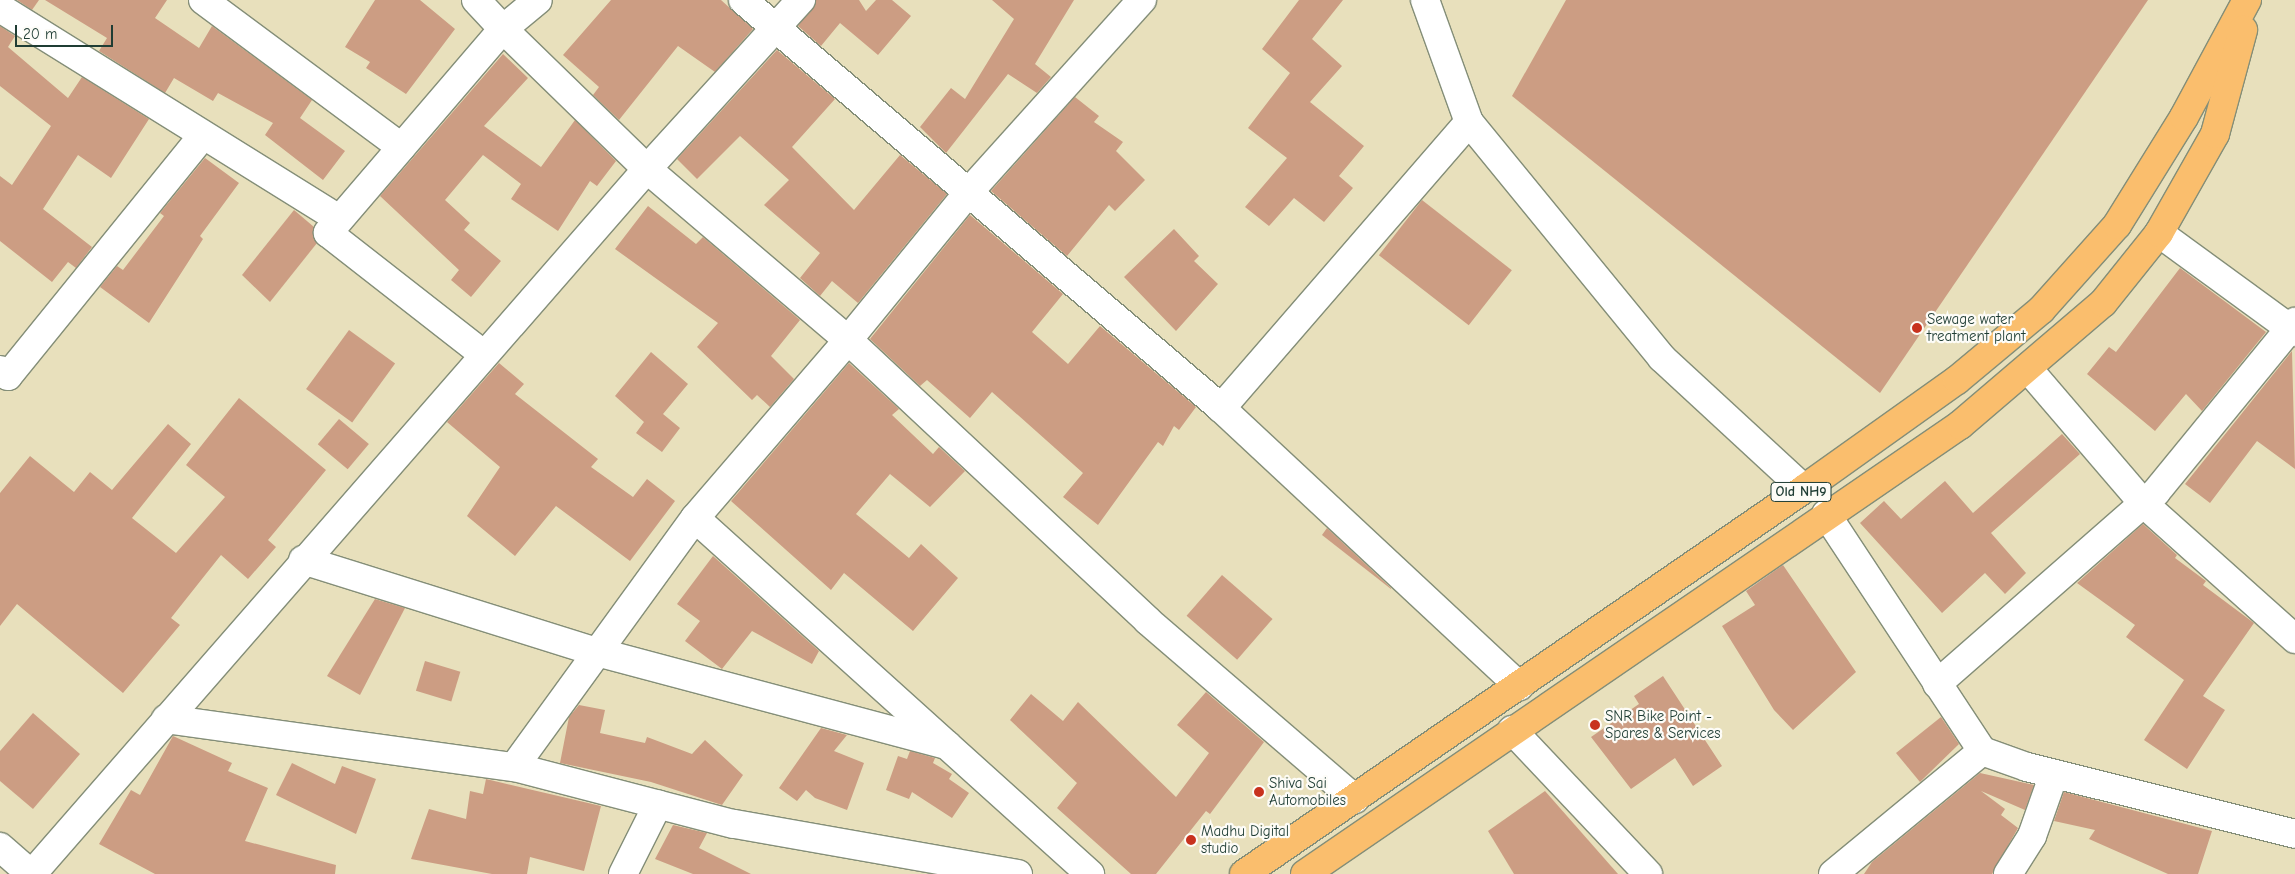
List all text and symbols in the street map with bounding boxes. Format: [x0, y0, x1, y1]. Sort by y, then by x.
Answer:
scale bar [18, 15, 115, 47]
text: 20 m [23, 25, 57, 43]
place label: Sewage water treatment plant [1927, 310, 2026, 345]
marker: Sewage water treatment plant [1911, 322, 1923, 334]
road number: Old NH9 [1770, 481, 1832, 504]
place label: SNR Bike Point - Spares & Services [1605, 707, 1720, 742]
marker: SNR Bike Point - Spares & Services [1589, 719, 1601, 731]
place label: Shiva Sai Automobiles [1269, 774, 1346, 809]
marker: Shiva Sai Automobiles [1253, 786, 1265, 798]
place label: Madhu Digital studio [1201, 822, 1289, 857]
marker: Madhu Digital studio [1185, 834, 1197, 846]

